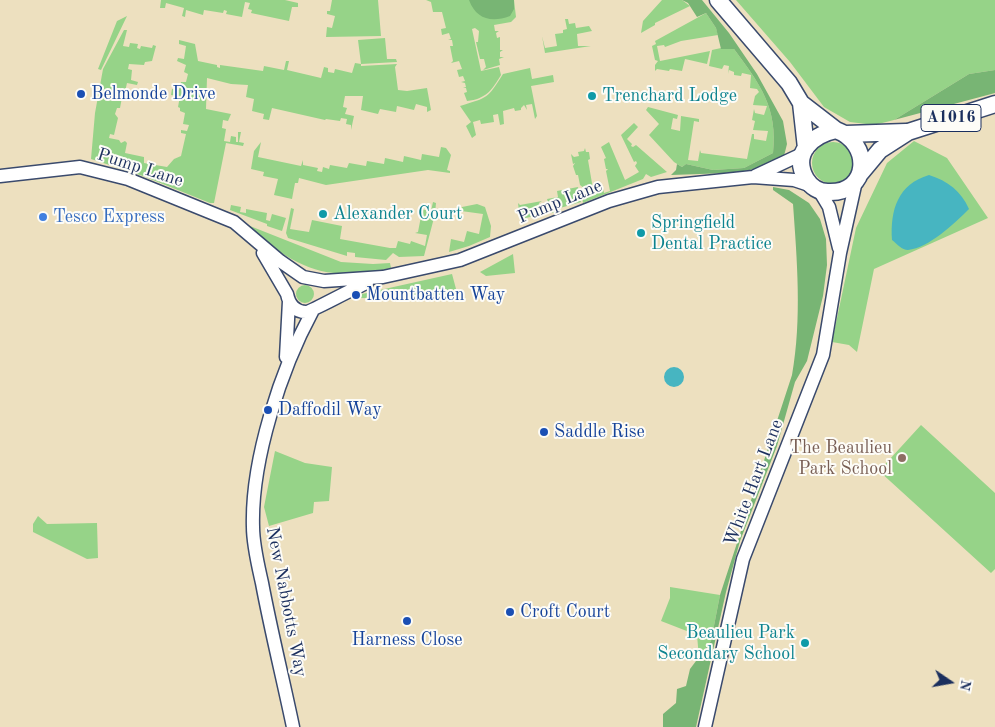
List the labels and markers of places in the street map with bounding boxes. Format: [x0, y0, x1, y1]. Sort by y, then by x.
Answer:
place label: Belmonde Drive [91, 83, 215, 105]
place label: Trenchard Lodge [602, 85, 737, 107]
marker: Belmonde Drive [75, 88, 87, 100]
marker: Trenchard Lodge [586, 90, 598, 102]
place label: Alexander Court [333, 203, 462, 225]
place label: Tesco Express [53, 206, 165, 228]
marker: Alexander Court [317, 208, 329, 220]
marker: Tesco Express [37, 211, 49, 223]
place label: Springfield Dental Practice [651, 212, 772, 254]
marker: Springfield Dental Practice [635, 227, 647, 239]
place label: Mountbatten Way [366, 284, 505, 306]
marker: Mountbatten Way [350, 289, 362, 301]
place label: Daffodil Way [278, 399, 382, 421]
marker: Daffodil Way [262, 404, 274, 416]
place label: Saddle Rise [554, 421, 645, 443]
marker: Saddle Rise [538, 426, 550, 438]
place label: The Beaulieu Park School [789, 437, 892, 479]
marker: The Beaulieu Park School [896, 452, 908, 464]
place label: Croft Court [520, 601, 610, 623]
marker: Croft Court [504, 606, 516, 618]
marker: Harness Close [401, 615, 413, 627]
place label: Beaulieu Park Secondary School [657, 622, 795, 664]
place label: Harness Close [351, 629, 463, 651]
marker: Beaulieu Park Secondary School [799, 637, 811, 649]

